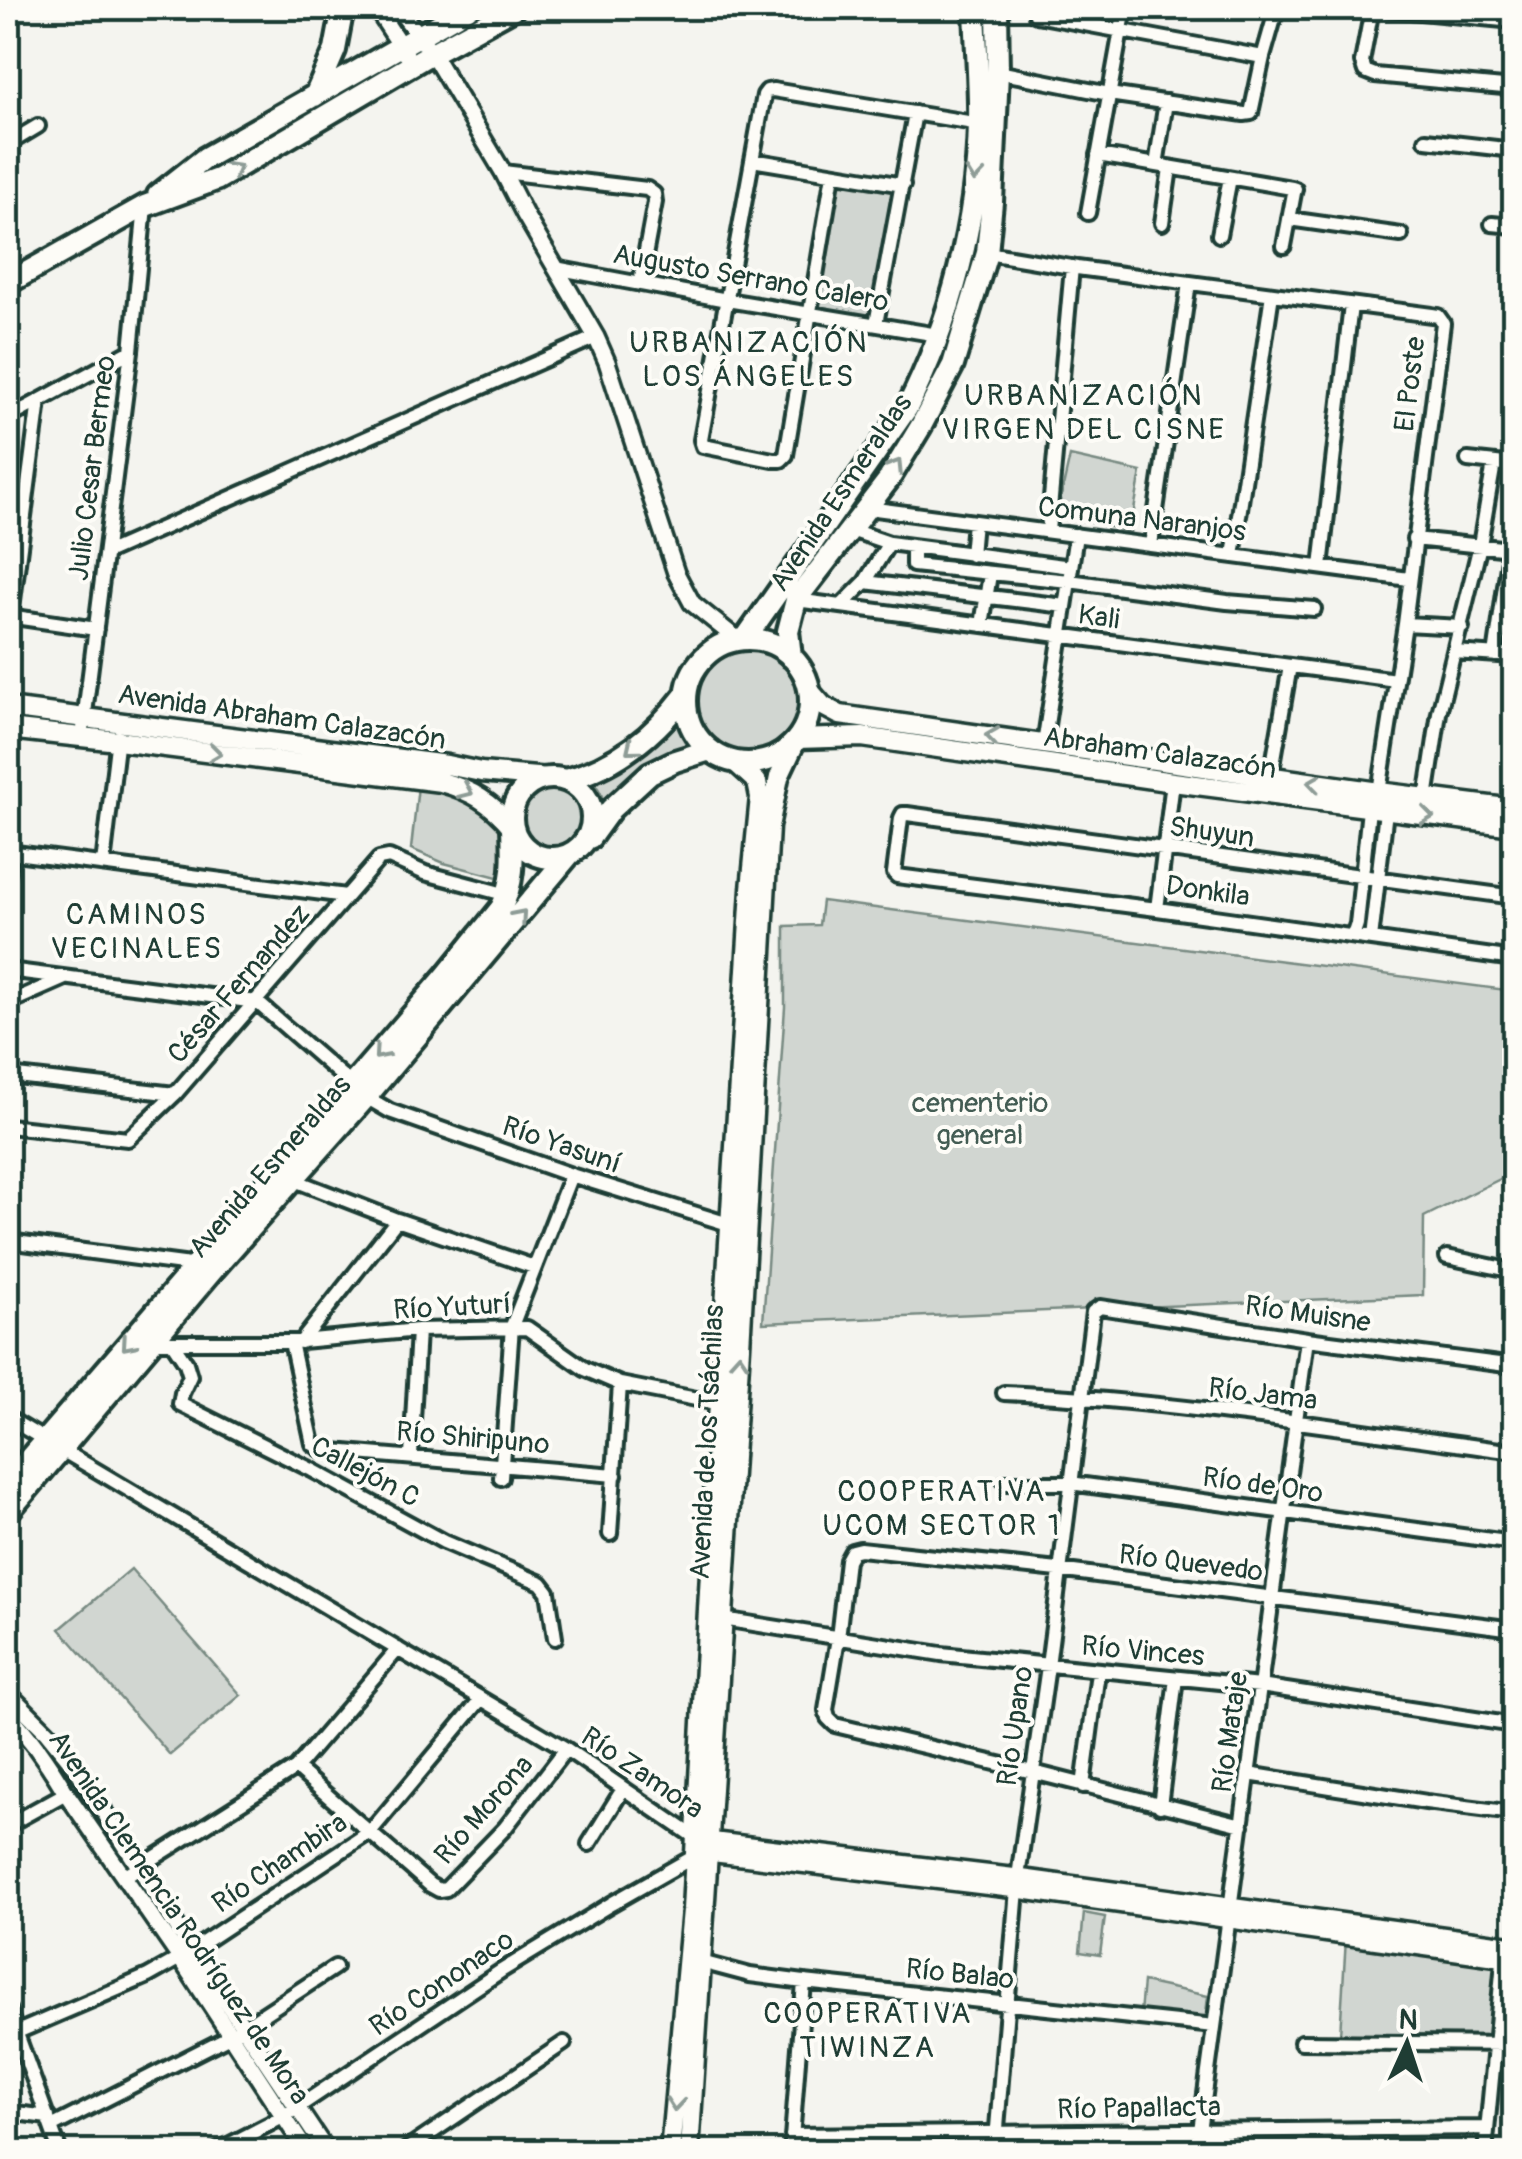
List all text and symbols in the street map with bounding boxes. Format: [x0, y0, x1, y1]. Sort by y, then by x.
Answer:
one-way arrow [224, 162, 242, 181]
one-way arrow [965, 167, 986, 183]
street label: Augusto Serrano Calero [610, 237, 891, 320]
district label: URBANIZACIÓN LOS ÁNGELES [629, 324, 869, 395]
street label: El Poste [1387, 335, 1434, 434]
street label: Julio Cesar Bermeo [61, 354, 124, 583]
district label: URBANIZACIÓN VIRGEN DEL CISNE [942, 377, 1226, 448]
street label: Avenida Esmeraldas [762, 387, 921, 598]
one-way arrow [884, 459, 903, 477]
street label: Comuna Naranjos [1036, 489, 1248, 550]
street label: Kali [1076, 597, 1122, 638]
street label: Avenida Abraham Calazacón [115, 677, 448, 758]
street label: Abraham Calazacón [1041, 720, 1279, 787]
one-way arrow [984, 727, 1000, 748]
one-way arrow [626, 736, 644, 754]
one-way arrow [206, 741, 223, 762]
one-way arrow [1305, 773, 1322, 794]
one-way arrow [456, 779, 474, 799]
one-way arrow [1419, 804, 1435, 825]
street label: Shuyun [1167, 809, 1257, 856]
street label: Donkila [1164, 868, 1252, 915]
district label: CAMINOS VECINALES [51, 896, 223, 967]
street label: César Fernandez [160, 897, 318, 1071]
one-way arrow [508, 909, 526, 927]
one-way arrow [373, 1041, 391, 1060]
street label: Avenida Esmeraldas [181, 1068, 359, 1266]
park label: cementerio general [912, 1086, 1048, 1153]
street label: Río Yasuní [498, 1109, 625, 1182]
street label: Río Yuturí [392, 1287, 512, 1328]
street label: Río Muisne [1243, 1288, 1373, 1341]
street label: Avenida de los Tsáchilas [683, 1304, 732, 1580]
one-way arrow [122, 1332, 140, 1350]
one-way arrow [728, 1352, 749, 1368]
street label: Río Jama [1206, 1370, 1319, 1419]
street label: Río Shiripuno [395, 1414, 551, 1463]
street label: Callejón C [305, 1429, 426, 1516]
street label: Río de Oro [1200, 1460, 1325, 1511]
district label: COOPERATIVA UCOM SECTOR 1 [822, 1473, 1062, 1544]
street label: Río Quevedo [1117, 1537, 1265, 1590]
street label: Río Vinces [1080, 1629, 1206, 1674]
street label: Río Upano [990, 1664, 1041, 1788]
street label: Río Mataje [1205, 1669, 1256, 1795]
street label: Río Zamora [574, 1720, 710, 1827]
street label: Avenida Clemencia Rodríguez de Mora [40, 1724, 317, 2111]
street label: Río Morona [427, 1748, 541, 1872]
street label: Río Chambira [206, 1805, 354, 1921]
street label: Río Cononaco [363, 1922, 521, 2044]
street label: Río Balao [904, 1951, 1016, 1998]
north arrow [1357, 1994, 1457, 2094]
district label: COOPERATIVA TIWINZA [763, 1995, 973, 2066]
text: N [1398, 2003, 1419, 2039]
street label: Río Papallacta [1057, 2090, 1221, 2127]
one-way arrow [664, 2096, 686, 2112]

